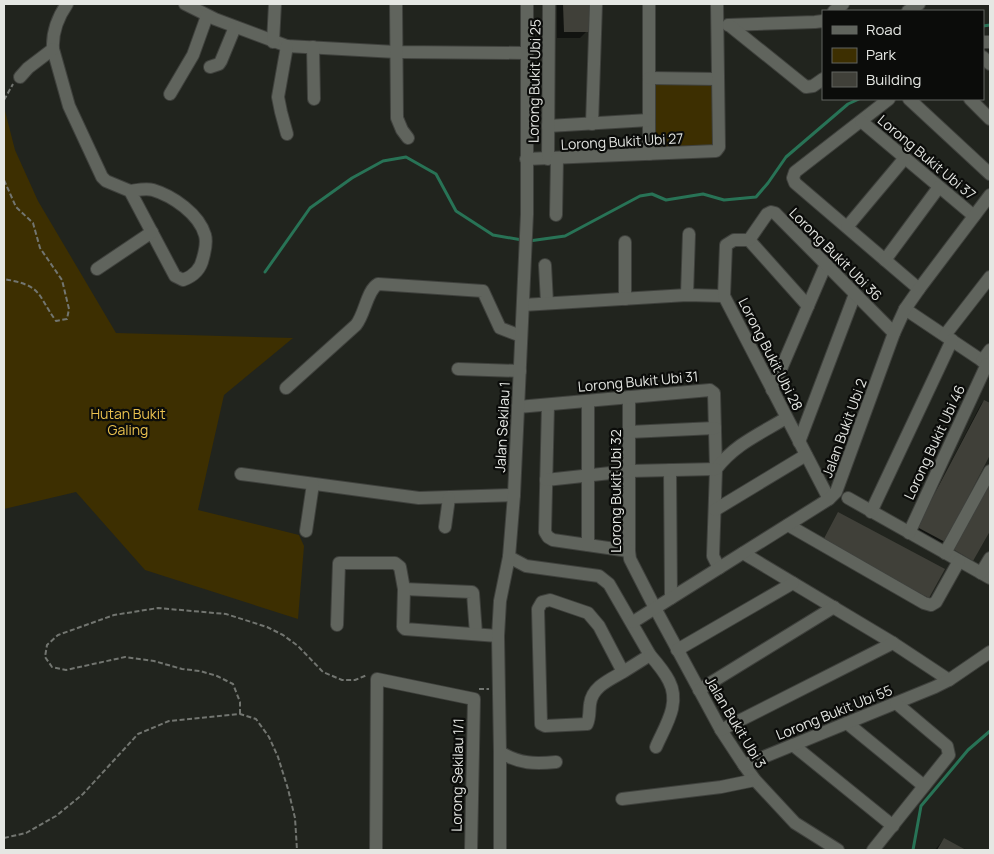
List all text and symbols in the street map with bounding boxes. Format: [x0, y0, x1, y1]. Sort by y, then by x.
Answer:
legend [822, 10, 984, 100]
street label: Lorong Bukit Ubi 25 [523, 19, 545, 143]
text: Road [866, 19, 902, 40]
text: Park [866, 44, 896, 65]
text: Building [866, 69, 921, 90]
street label: Lorong Bukit Ubi 37 [874, 110, 980, 204]
street label: Lorong Bukit Ubi 27 [560, 128, 684, 154]
street label: Lorong Bukit Ubi 36 [785, 203, 887, 305]
street label: Lorong Bukit Ubi 28 [734, 295, 808, 413]
street label: Lorong Bukit Ubi 31 [577, 366, 699, 396]
street label: Jalan Bukit Ubi 2 [817, 376, 871, 480]
street label: Jalan Sekilau 1 [490, 381, 514, 473]
street label: Lorong Bukit Ubi 46 [899, 381, 969, 503]
park label: Hutan Bukit Galing [90, 404, 166, 439]
street label: Lorong Bukit Ubi 32 [606, 429, 625, 553]
street label: Jalan Bukit Ubi 3 [701, 673, 771, 771]
street label: Lorong Bukit Ubi 55 [773, 680, 895, 744]
street label: Lorong Sekilau 1/1 [447, 718, 467, 832]

